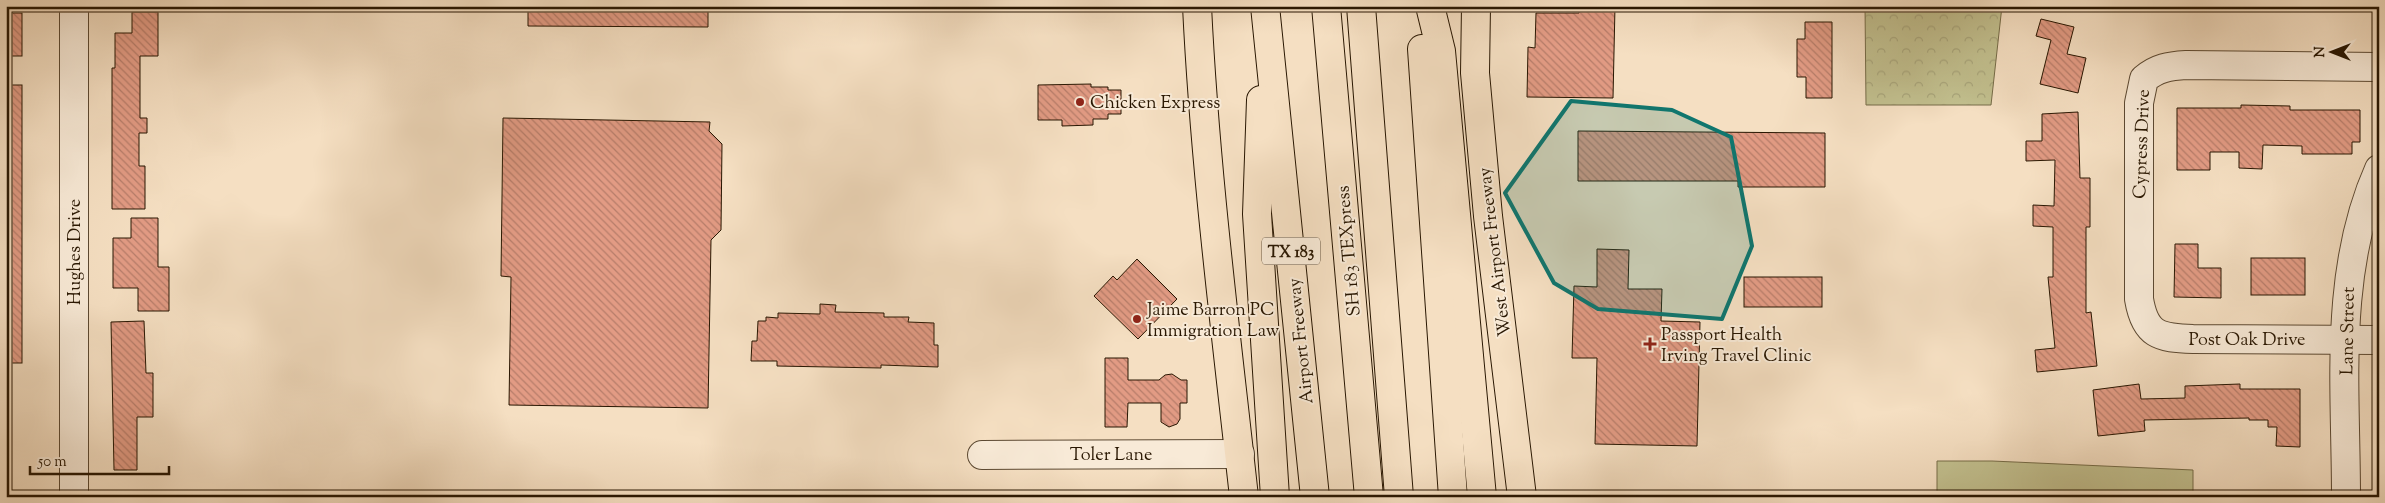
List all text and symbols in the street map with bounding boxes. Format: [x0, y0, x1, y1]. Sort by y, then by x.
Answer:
north arrow [2308, 28, 2358, 78]
text: N [2311, 46, 2331, 58]
street label: Cypress Drive [2128, 89, 2158, 199]
place label: Chicken Express [1090, 91, 1220, 117]
marker: Chicken Express [1074, 96, 1086, 108]
street label: West Airport Freeway [1473, 166, 1519, 338]
street label: SH 183 TEXpress [1331, 184, 1369, 317]
street label: Hughes Drive [63, 199, 89, 305]
road number: TX 183 [1262, 238, 1320, 264]
street label: Airport Freeway [1282, 277, 1322, 405]
street label: Lane Street [2335, 287, 2363, 375]
place label: Jaime Barron PC Immigration Law [1146, 298, 1280, 345]
marker: Jaime Barron PC Immigration Law [1131, 313, 1143, 325]
place label: Passport Health Irving Travel Clinic [1661, 323, 1812, 370]
street label: Post Oak Drive [2189, 328, 2305, 354]
marker: Passport Health Irving Travel Clinic [1643, 337, 1657, 351]
scale bar [30, 443, 169, 475]
street label: Toler Lane [1070, 443, 1152, 469]
text: 50 m [37, 452, 67, 473]

